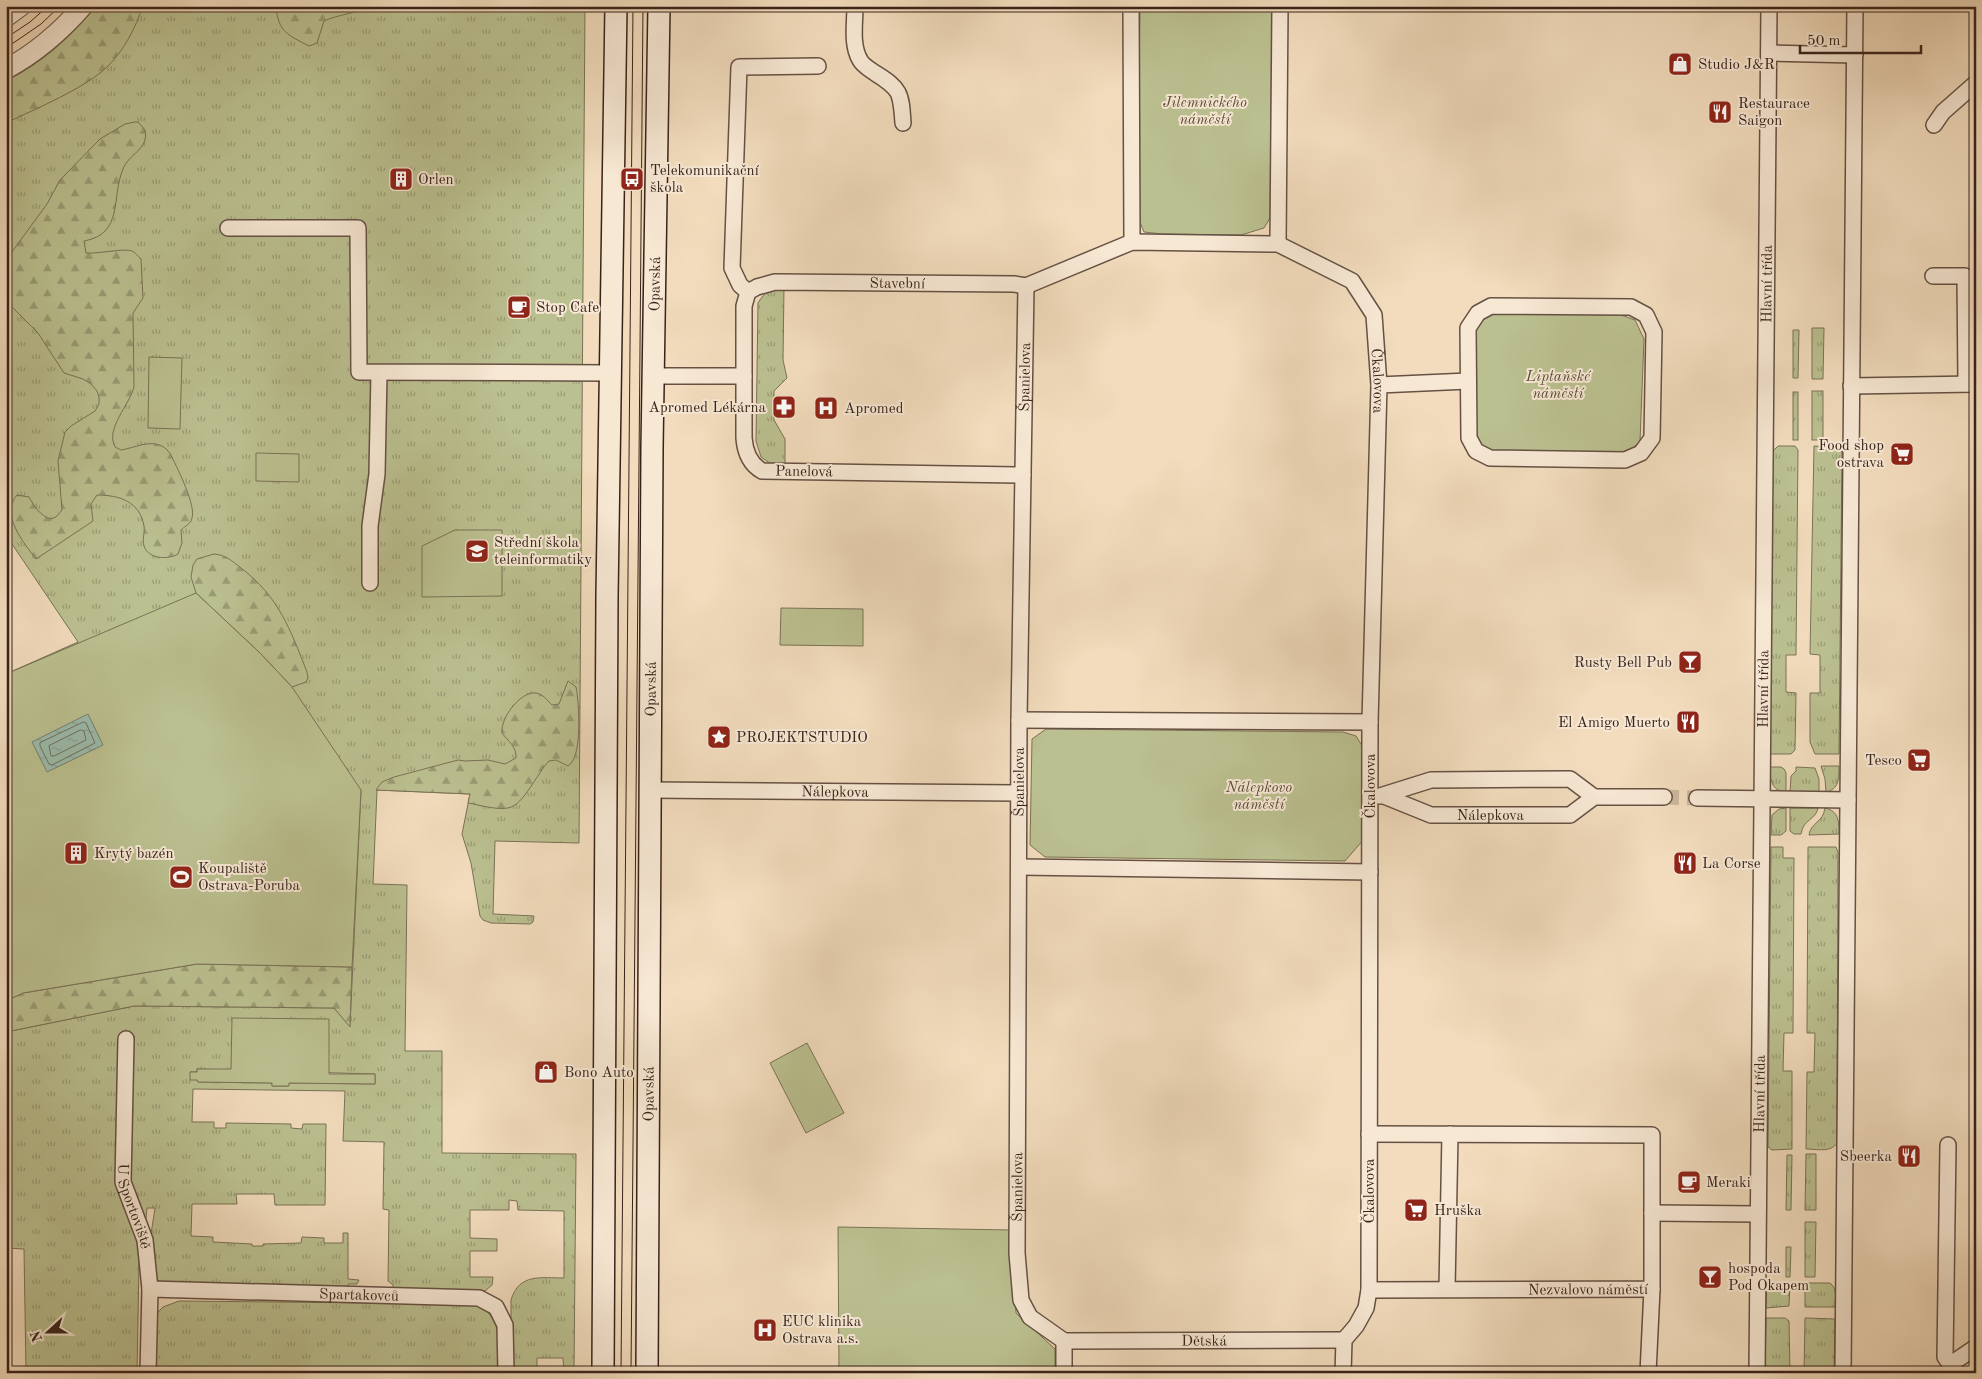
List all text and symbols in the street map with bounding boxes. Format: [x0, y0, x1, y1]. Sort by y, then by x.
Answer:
scale bar [1800, 22, 1921, 54]
text: 50 m [1807, 34, 1841, 49]
shop icon: Studio J&R [1667, 51, 1693, 77]
place label: Studio J&R [1698, 58, 1775, 73]
park label: Jilemnického náměstí [1163, 96, 1247, 128]
place label: Restaurace Saigon [1738, 97, 1810, 129]
restaurant icon: Restaurace Saigon [1707, 99, 1733, 125]
place label: Telekomunikační škola [650, 164, 760, 196]
building icon: Orlen [388, 166, 414, 192]
bus stop icon: Telekomunikační škola [619, 166, 645, 192]
place label: Orlen [418, 173, 454, 188]
street label: Hlavní třída [1760, 244, 1776, 323]
street label: Opavská [648, 256, 664, 312]
street label: Stavební [869, 277, 926, 292]
cafe icon: Stop Cafe [506, 294, 532, 320]
place label: Stop Cafe [536, 301, 599, 316]
street label: Španielova [1015, 342, 1034, 412]
street label: Čkalovova [1367, 348, 1386, 414]
park label: Liptaňské náměstí [1525, 370, 1592, 402]
pharmacy icon: Apromed Lékárna [771, 394, 797, 420]
hospital icon: Apromed [813, 395, 839, 421]
place label: Apromed Lékárna [649, 401, 767, 416]
place label: Apromed [844, 402, 904, 417]
place label: Food shop ostrava [1818, 439, 1885, 471]
supermarket icon: Food shop ostrava [1889, 441, 1915, 467]
street label: Panelová [775, 464, 834, 481]
place label: Střední škola teleinformatiky [494, 536, 592, 568]
school or university icon: Střední škola teleinformatiky [464, 538, 490, 564]
bar icon: Rusty Bell Pub [1677, 649, 1703, 675]
street label: Hlavní třída [1757, 649, 1772, 728]
place label: Rusty Bell Pub [1574, 656, 1672, 671]
street label: Opavská [645, 661, 660, 717]
restaurant icon: El Amigo Muerto [1675, 709, 1701, 735]
place label: El Amigo Muerto [1558, 716, 1670, 731]
place icon: PROJEKTSTUDIO [706, 724, 732, 750]
place label: PROJEKTSTUDIO [736, 731, 868, 746]
street label: Španielova [1010, 747, 1028, 817]
supermarket icon: Tesco [1906, 747, 1932, 773]
street label: Čkalovova [1361, 753, 1379, 819]
place label: Tesco [1865, 754, 1902, 769]
park label: Nálepkovo náměstí [1225, 781, 1292, 813]
street label: Nálepkova [801, 785, 869, 801]
street label: Nálepkova [1457, 809, 1525, 824]
building icon: Krytý bazén [63, 840, 89, 866]
place label: Krytý bazén [94, 847, 174, 862]
restaurant icon: La Corse [1672, 850, 1698, 876]
place label: La Corse [1702, 857, 1761, 872]
place label: Koupaliště Ostrava-Poruba [198, 862, 300, 894]
sports icon: Koupaliště Ostrava-Poruba [168, 864, 194, 890]
street label: Hlavní třída [1753, 1054, 1769, 1133]
shop icon: Bono Auto [533, 1059, 559, 1085]
place label: Bono Auto [564, 1066, 634, 1081]
street label: Opavská [642, 1066, 658, 1122]
restaurant icon: Sbeerka [1896, 1143, 1922, 1169]
place label: Sbeerka [1840, 1150, 1893, 1165]
street label: Španielova [1008, 1152, 1026, 1222]
street label: Čkalovova [1360, 1158, 1378, 1224]
street label: U Sportoviště [114, 1163, 152, 1250]
cafe icon: Meraki [1676, 1169, 1702, 1195]
place label: Meraki [1706, 1176, 1751, 1191]
supermarket icon: Hruška [1403, 1197, 1429, 1223]
place label: Hruška [1434, 1204, 1482, 1219]
place label: hospoda Pod Okapem [1728, 1262, 1809, 1294]
bar icon: hospoda Pod Okapem [1697, 1264, 1723, 1290]
street label: Nezvalovo náměstí [1528, 1283, 1649, 1298]
street label: Spartakovců [319, 1288, 399, 1305]
north arrow [22, 1306, 72, 1356]
place label: EUC klinika Ostrava a.s. [782, 1315, 862, 1347]
hospital icon: EUC klinika Ostrava a.s. [752, 1317, 778, 1343]
text: N [28, 1329, 45, 1344]
street label: Dětská [1181, 1334, 1227, 1350]

